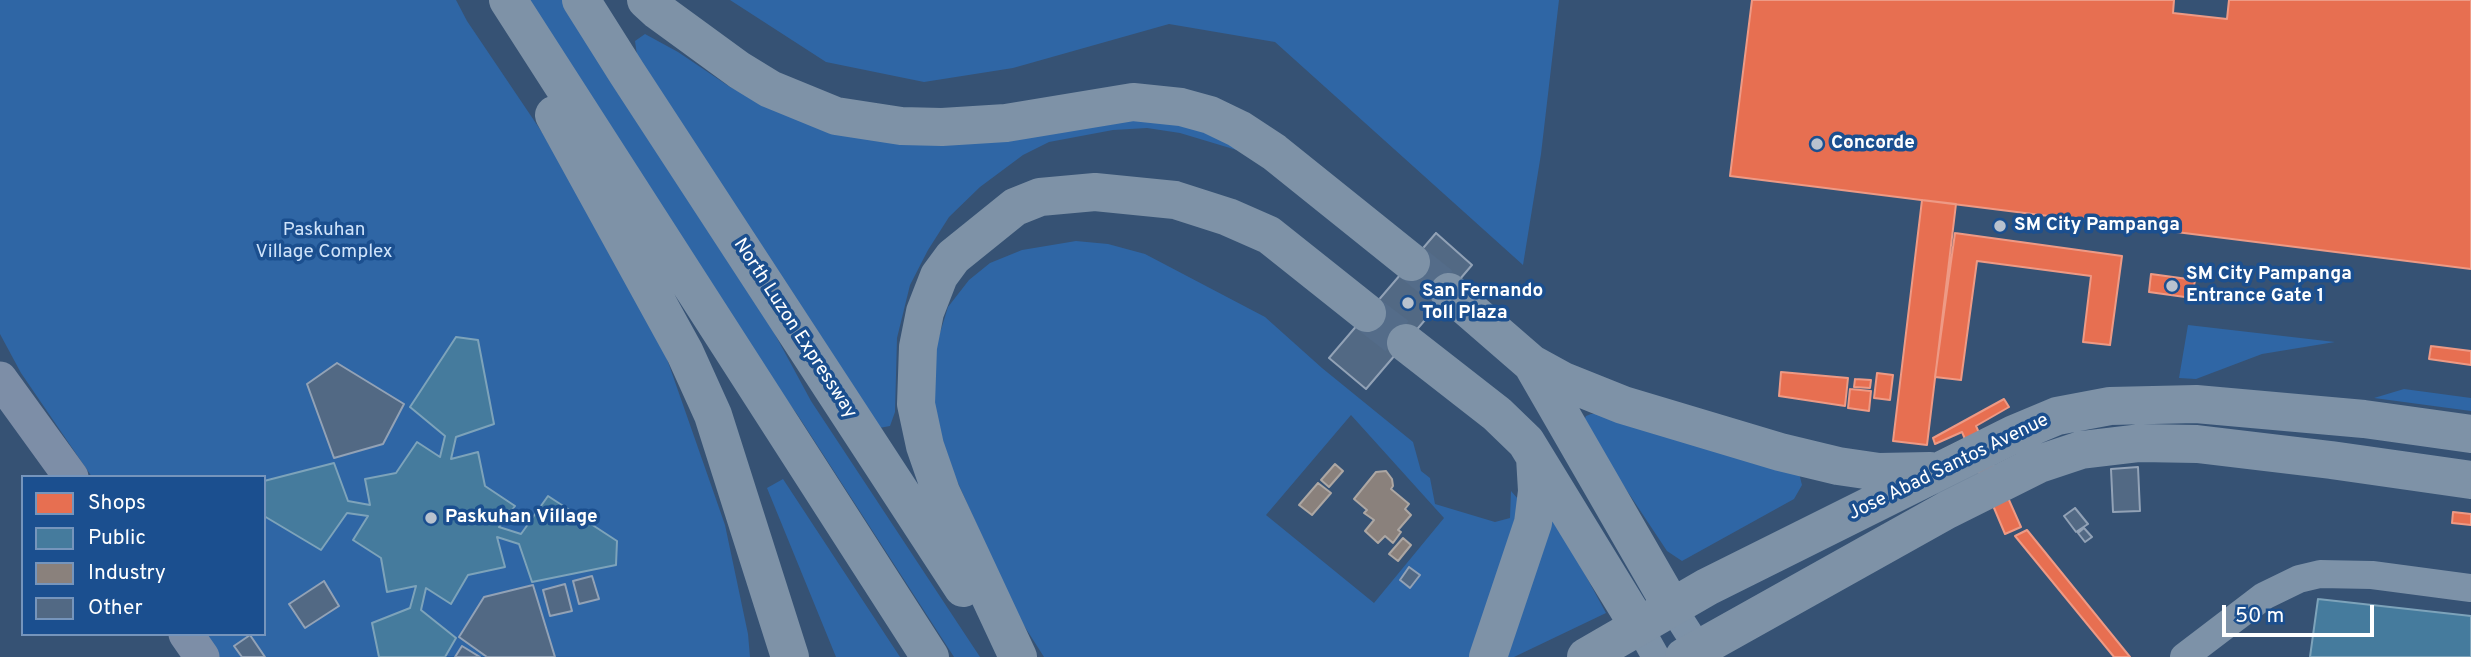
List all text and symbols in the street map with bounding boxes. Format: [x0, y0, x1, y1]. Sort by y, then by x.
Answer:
place label: Concorde [1831, 133, 1915, 155]
marker: Concorde [1809, 136, 1825, 152]
place label: SM City Pampanga [2014, 215, 2180, 237]
marker: SM City Pampanga [1992, 218, 2008, 234]
park label: Paskuhan Village Complex [255, 220, 393, 264]
street label: North Luzon Expressway [727, 235, 861, 423]
place label: SM City Pampanga Entrance Gate 1 [2186, 264, 2352, 308]
marker: SM City Pampanga Entrance Gate 1 [2164, 278, 2180, 294]
place label: San Fernando Toll Plaza [1422, 281, 1543, 325]
marker: San Fernando Toll Plaza [1400, 295, 1416, 311]
street label: Jose Abad Santos Avenue [1845, 410, 2053, 526]
legend [21, 475, 266, 636]
text: Shops [88, 490, 146, 517]
place label: Paskuhan Village [445, 507, 598, 529]
marker: Paskuhan Village [423, 510, 439, 526]
text: Public [88, 525, 146, 552]
text: Industry [88, 560, 166, 587]
scale bar [2226, 590, 2378, 634]
text: Other [88, 595, 143, 622]
text: 50 m [2235, 603, 2284, 630]

